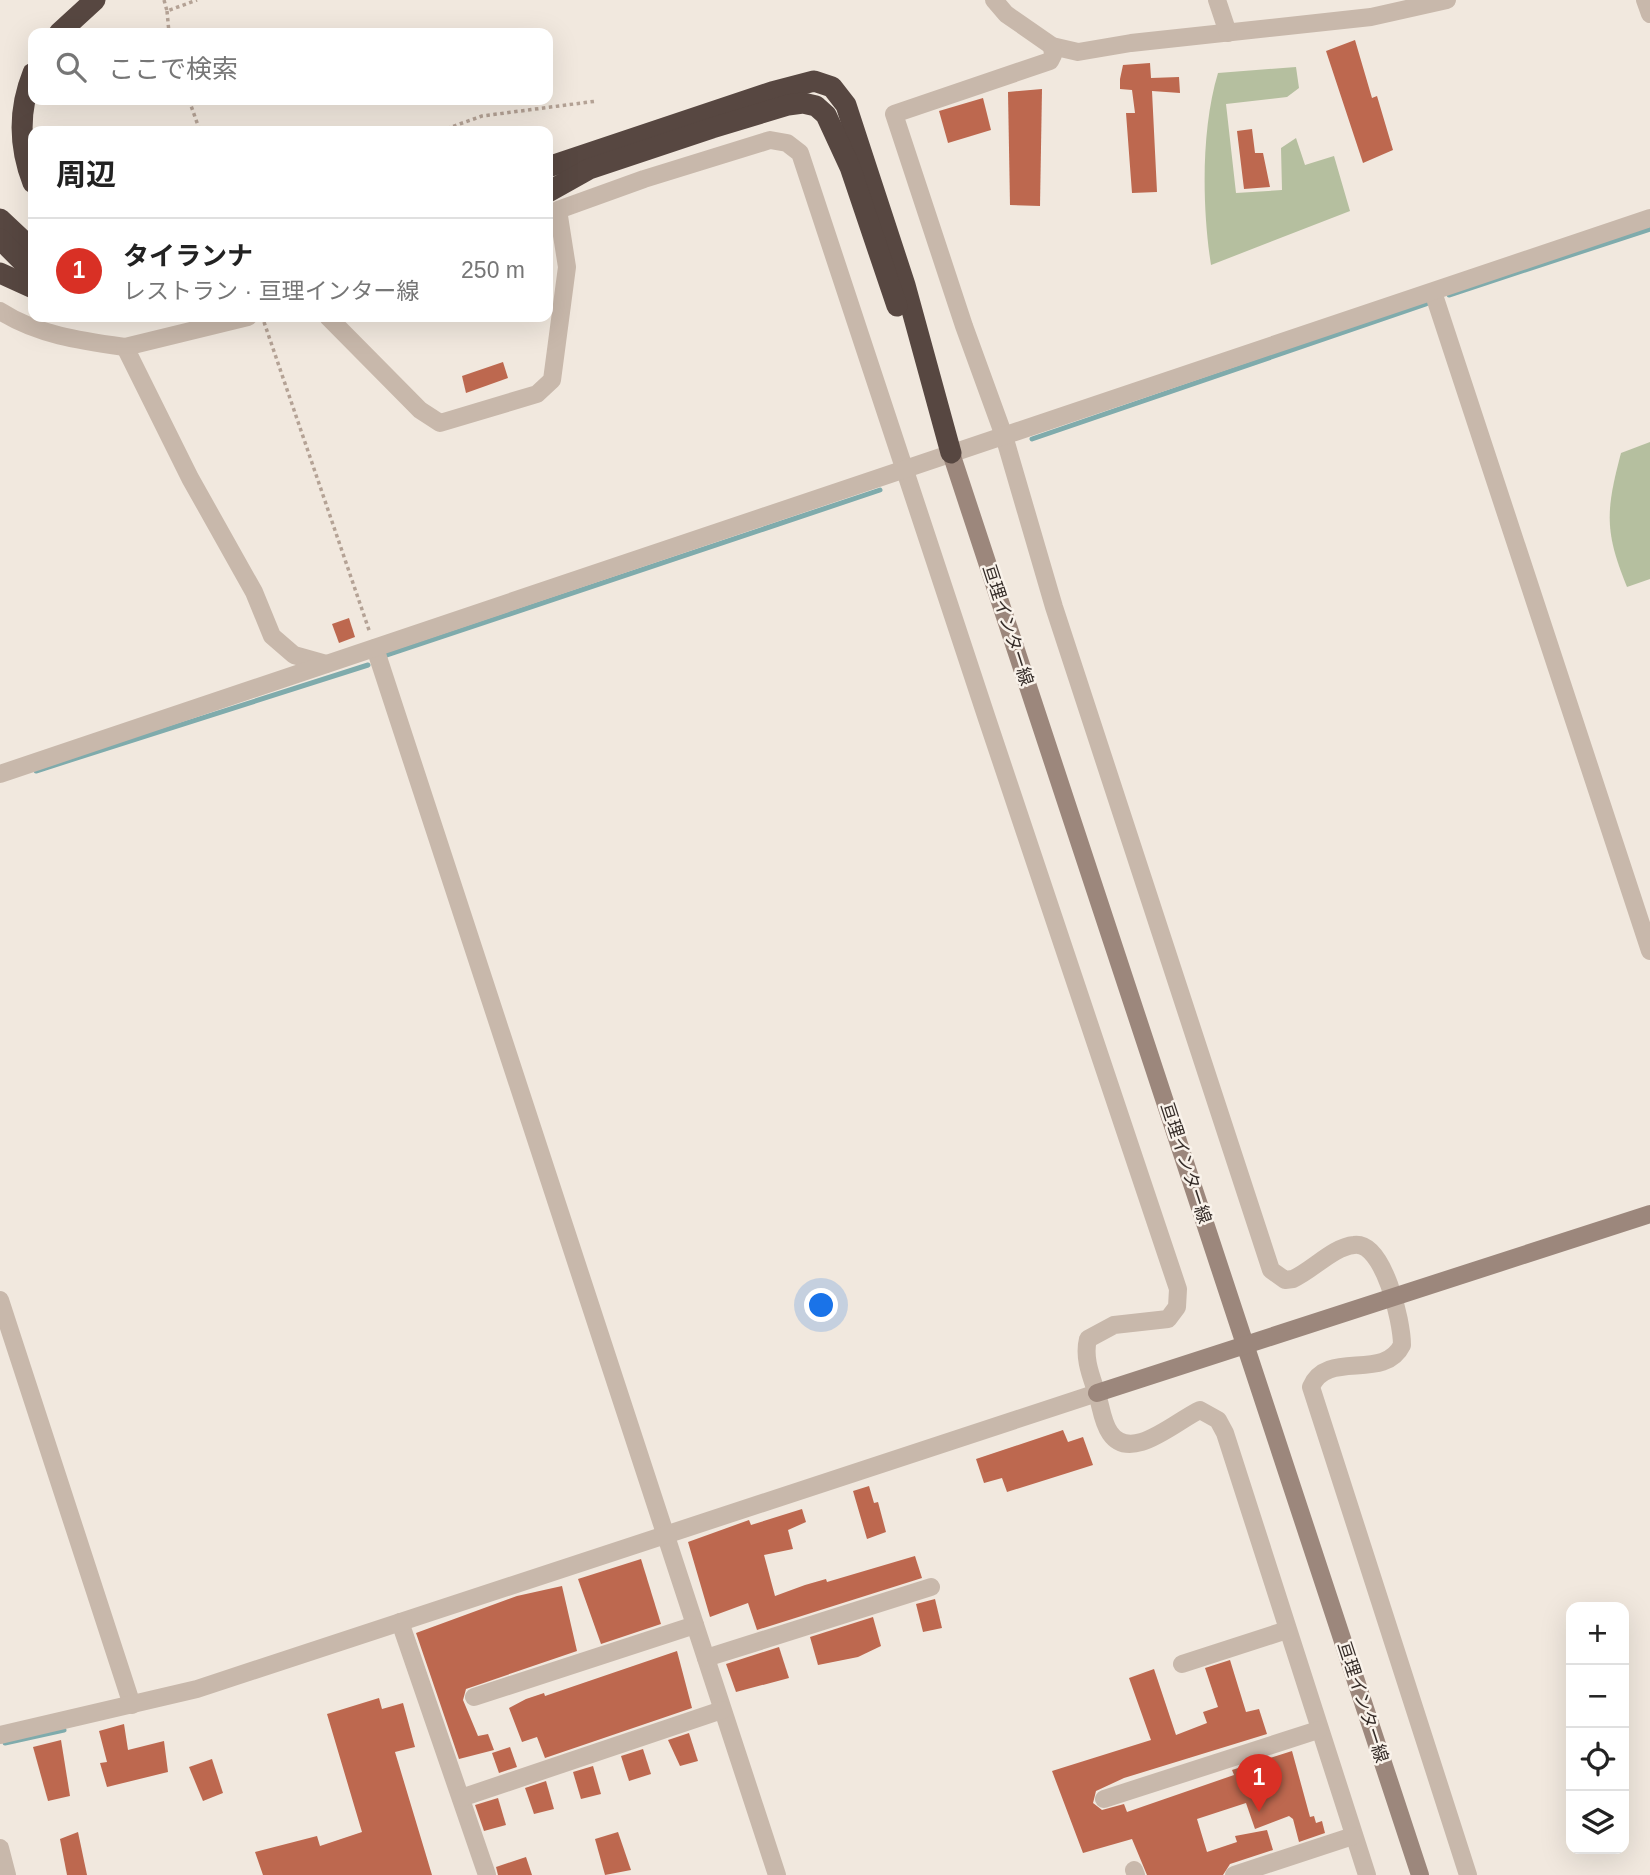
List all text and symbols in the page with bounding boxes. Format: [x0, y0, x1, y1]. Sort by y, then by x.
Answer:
search box [28, 28, 553, 105]
icon: search [52, 48, 90, 86]
text: ここで検索 [108, 54, 238, 84]
text: 周辺 [56, 158, 116, 191]
text: タイランナ [123, 241, 253, 271]
text: 1 [73, 257, 85, 283]
text: 250 m [461, 257, 525, 283]
text: レストラン · 亘理インター線 [123, 278, 419, 304]
street label: 亘理インター線 [979, 562, 1037, 688]
street label: 亘理インター線 [1157, 1100, 1215, 1226]
your location [804, 1288, 838, 1322]
map controls [1566, 1602, 1629, 1854]
button: + [1566, 1602, 1629, 1665]
street label: 亘理インター線 [1334, 1639, 1392, 1765]
button: − [1566, 1665, 1629, 1728]
button: locate [1566, 1728, 1629, 1791]
pin: 1 [1236, 1754, 1282, 1812]
button: layers [1566, 1791, 1629, 1854]

